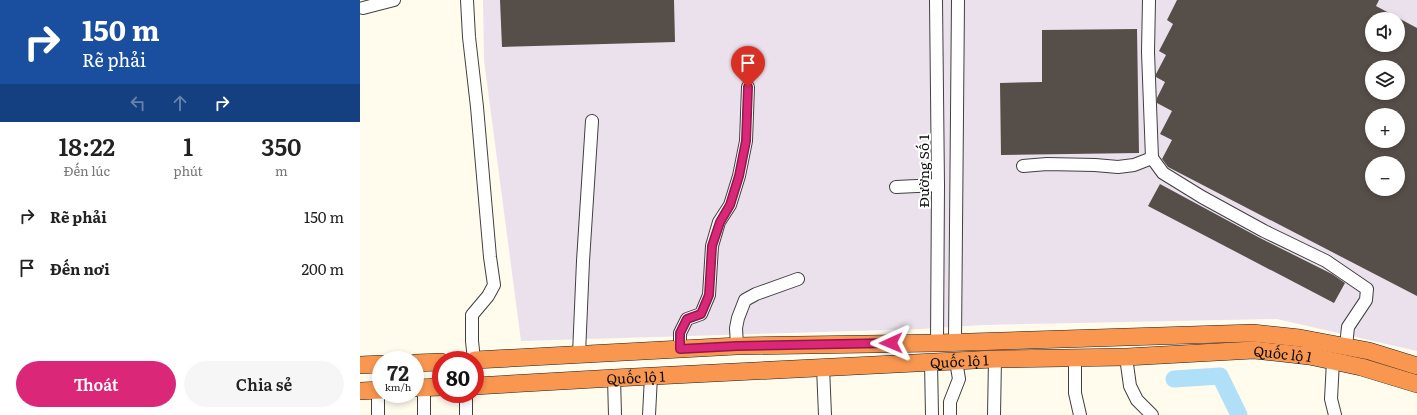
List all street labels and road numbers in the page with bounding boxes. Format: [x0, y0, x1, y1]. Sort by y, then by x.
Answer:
street label: Đường Số 1 [913, 134, 933, 208]
street label: Quốc lộ 1 [1253, 340, 1314, 367]
street label: Quốc lộ 1 [929, 349, 990, 372]
street label: Quốc lộ 1 [606, 365, 666, 388]

